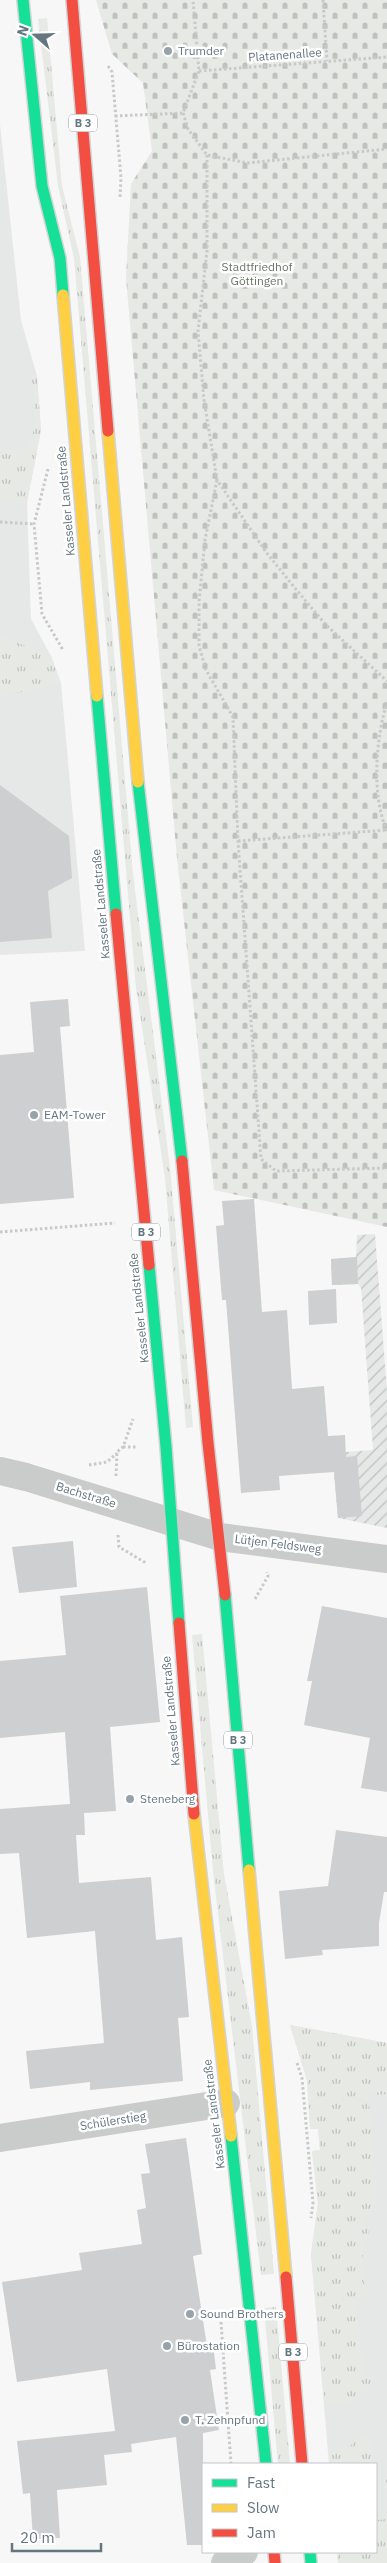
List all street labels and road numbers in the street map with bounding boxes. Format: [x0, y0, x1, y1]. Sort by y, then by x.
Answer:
street label: Platanenallee [248, 44, 323, 65]
road number: B 3 [69, 115, 97, 132]
street label: Kasseler Landstraße [53, 445, 78, 557]
street label: Kasseler Landstraße [88, 848, 113, 960]
road number: B 3 [132, 1224, 160, 1240]
street label: Kasseler Landstraße [125, 1252, 152, 1364]
street label: Bachstraße [54, 1478, 118, 1511]
street label: Lütjen Feldsweg [234, 1531, 323, 1556]
street label: Kasseler Landstraße [158, 1655, 183, 1767]
road number: B 3 [224, 1732, 252, 1748]
street label: Kasseler Landstraße [199, 2058, 228, 2170]
street label: Schülerstieg [79, 2108, 148, 2133]
road number: B 3 [279, 2344, 307, 2360]

